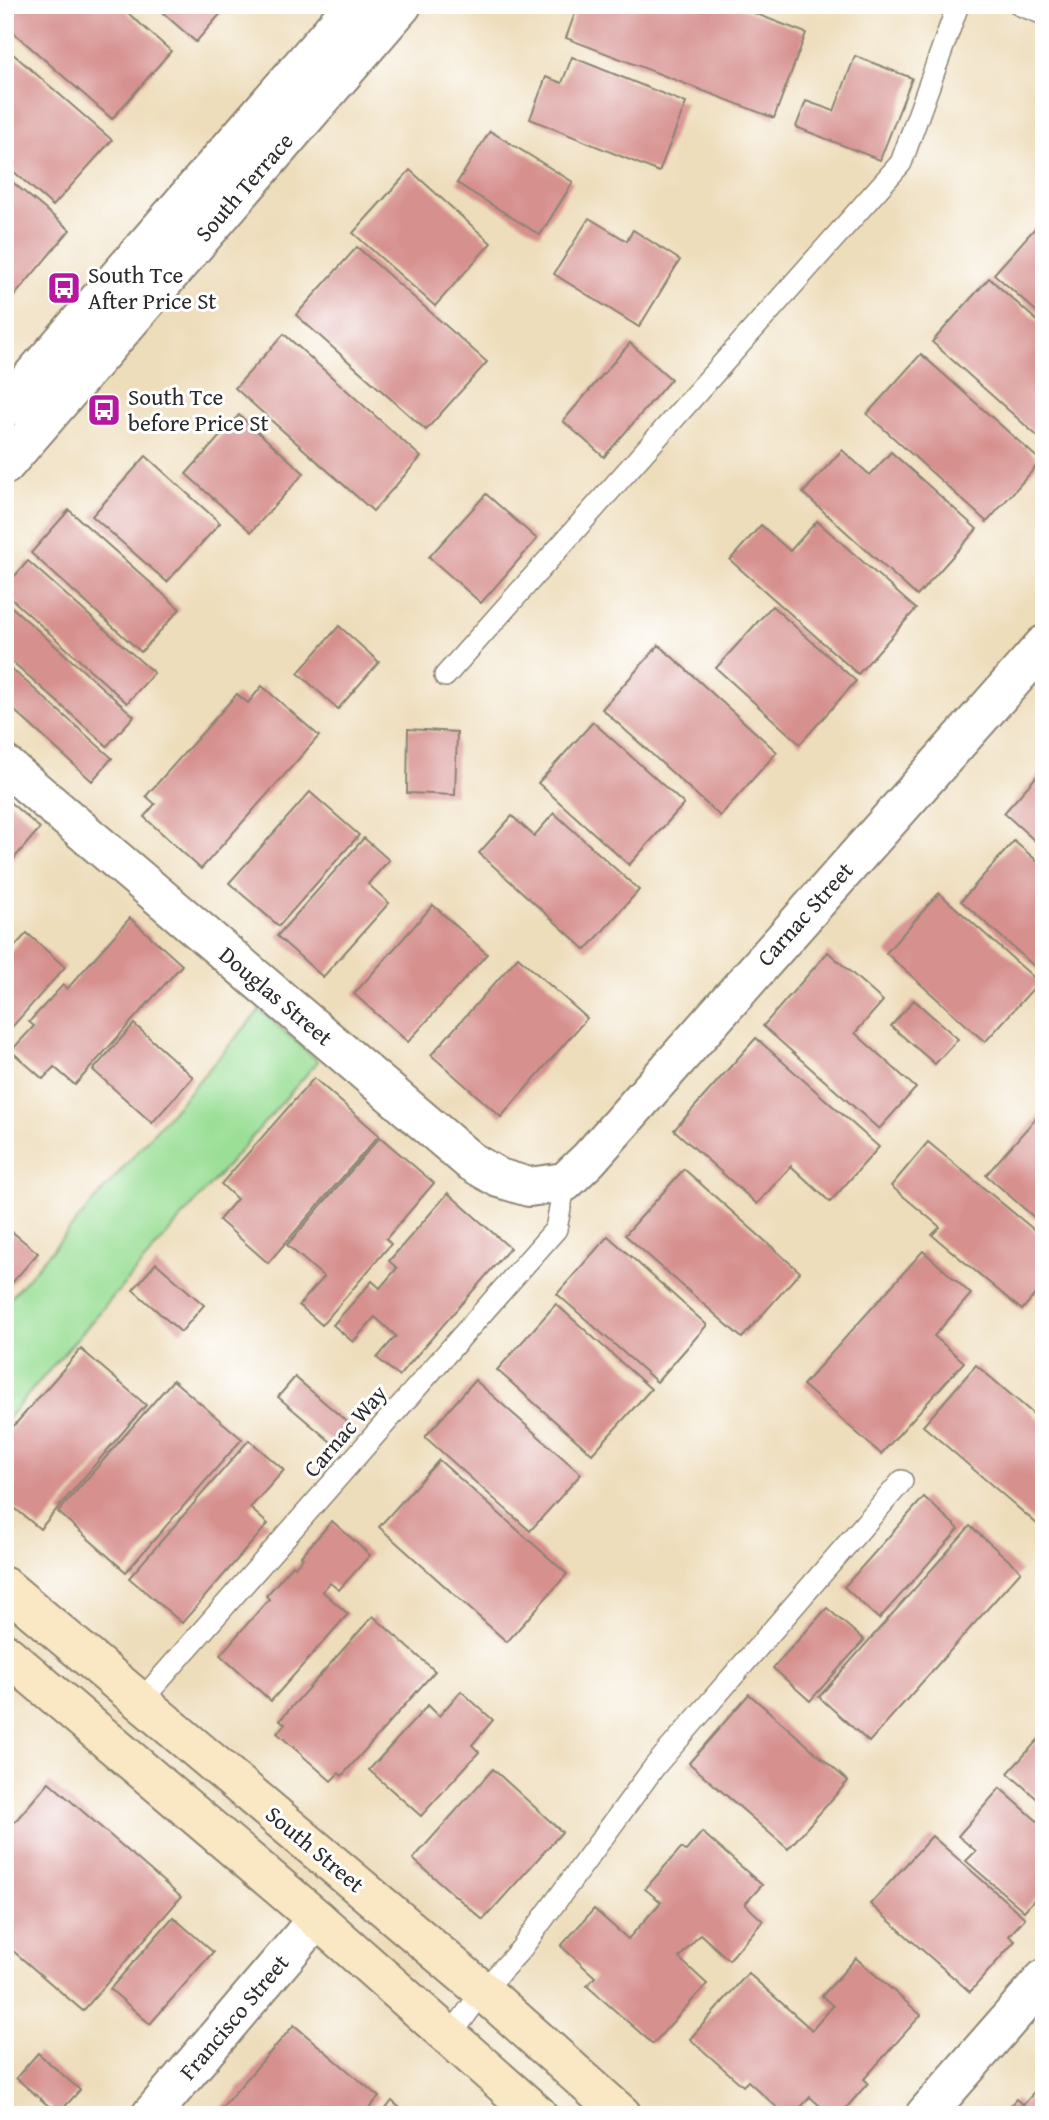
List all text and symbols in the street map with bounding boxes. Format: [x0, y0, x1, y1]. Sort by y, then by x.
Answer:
street label: South Terrace [187, 125, 300, 248]
place label: South Tce After Price St [88, 258, 217, 317]
bus stop icon: South Tce After Price St [45, 269, 83, 307]
place label: South Tce before Price St [128, 380, 269, 439]
bus stop icon: South Tce before Price St [85, 391, 123, 429]
street label: Carnac Street [749, 854, 860, 973]
street label: Douglas Street [212, 938, 340, 1053]
street label: Carnac Way [295, 1377, 394, 1484]
street label: South Street [259, 1798, 372, 1900]
street label: Francisco Street [171, 1947, 296, 2087]

